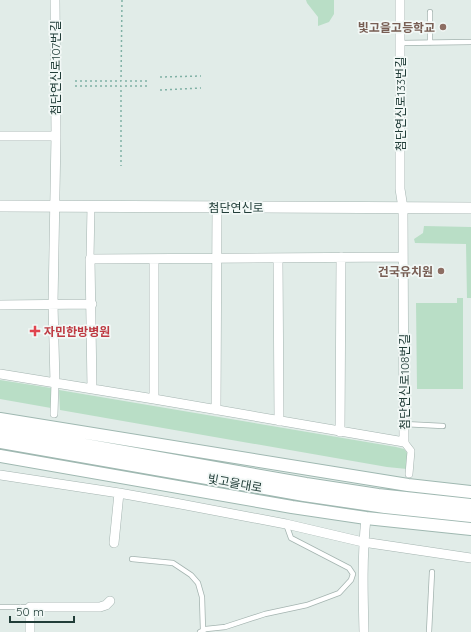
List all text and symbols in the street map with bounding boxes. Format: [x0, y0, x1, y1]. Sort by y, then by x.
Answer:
place label: 빛고을고등학교 [358, 20, 435, 35]
street label: 첨단연신로107번길 [48, 21, 63, 115]
marker: 빛고을고등학교 [438, 22, 448, 32]
street label: 첨단연신로133번길 [393, 57, 408, 151]
street label: 첨단연신로 [208, 200, 264, 215]
place label: 건국유치원 [378, 264, 433, 279]
marker: 건국유치원 [436, 266, 446, 276]
place label: 자민한방병원 [44, 324, 110, 339]
marker: 자민한방병원 [29, 325, 41, 337]
street label: 첨단연신로108번길 [397, 334, 412, 430]
street label: 빛고을대로 [207, 471, 263, 495]
scale bar [10, 598, 74, 624]
text: 50 m [16, 604, 44, 619]

